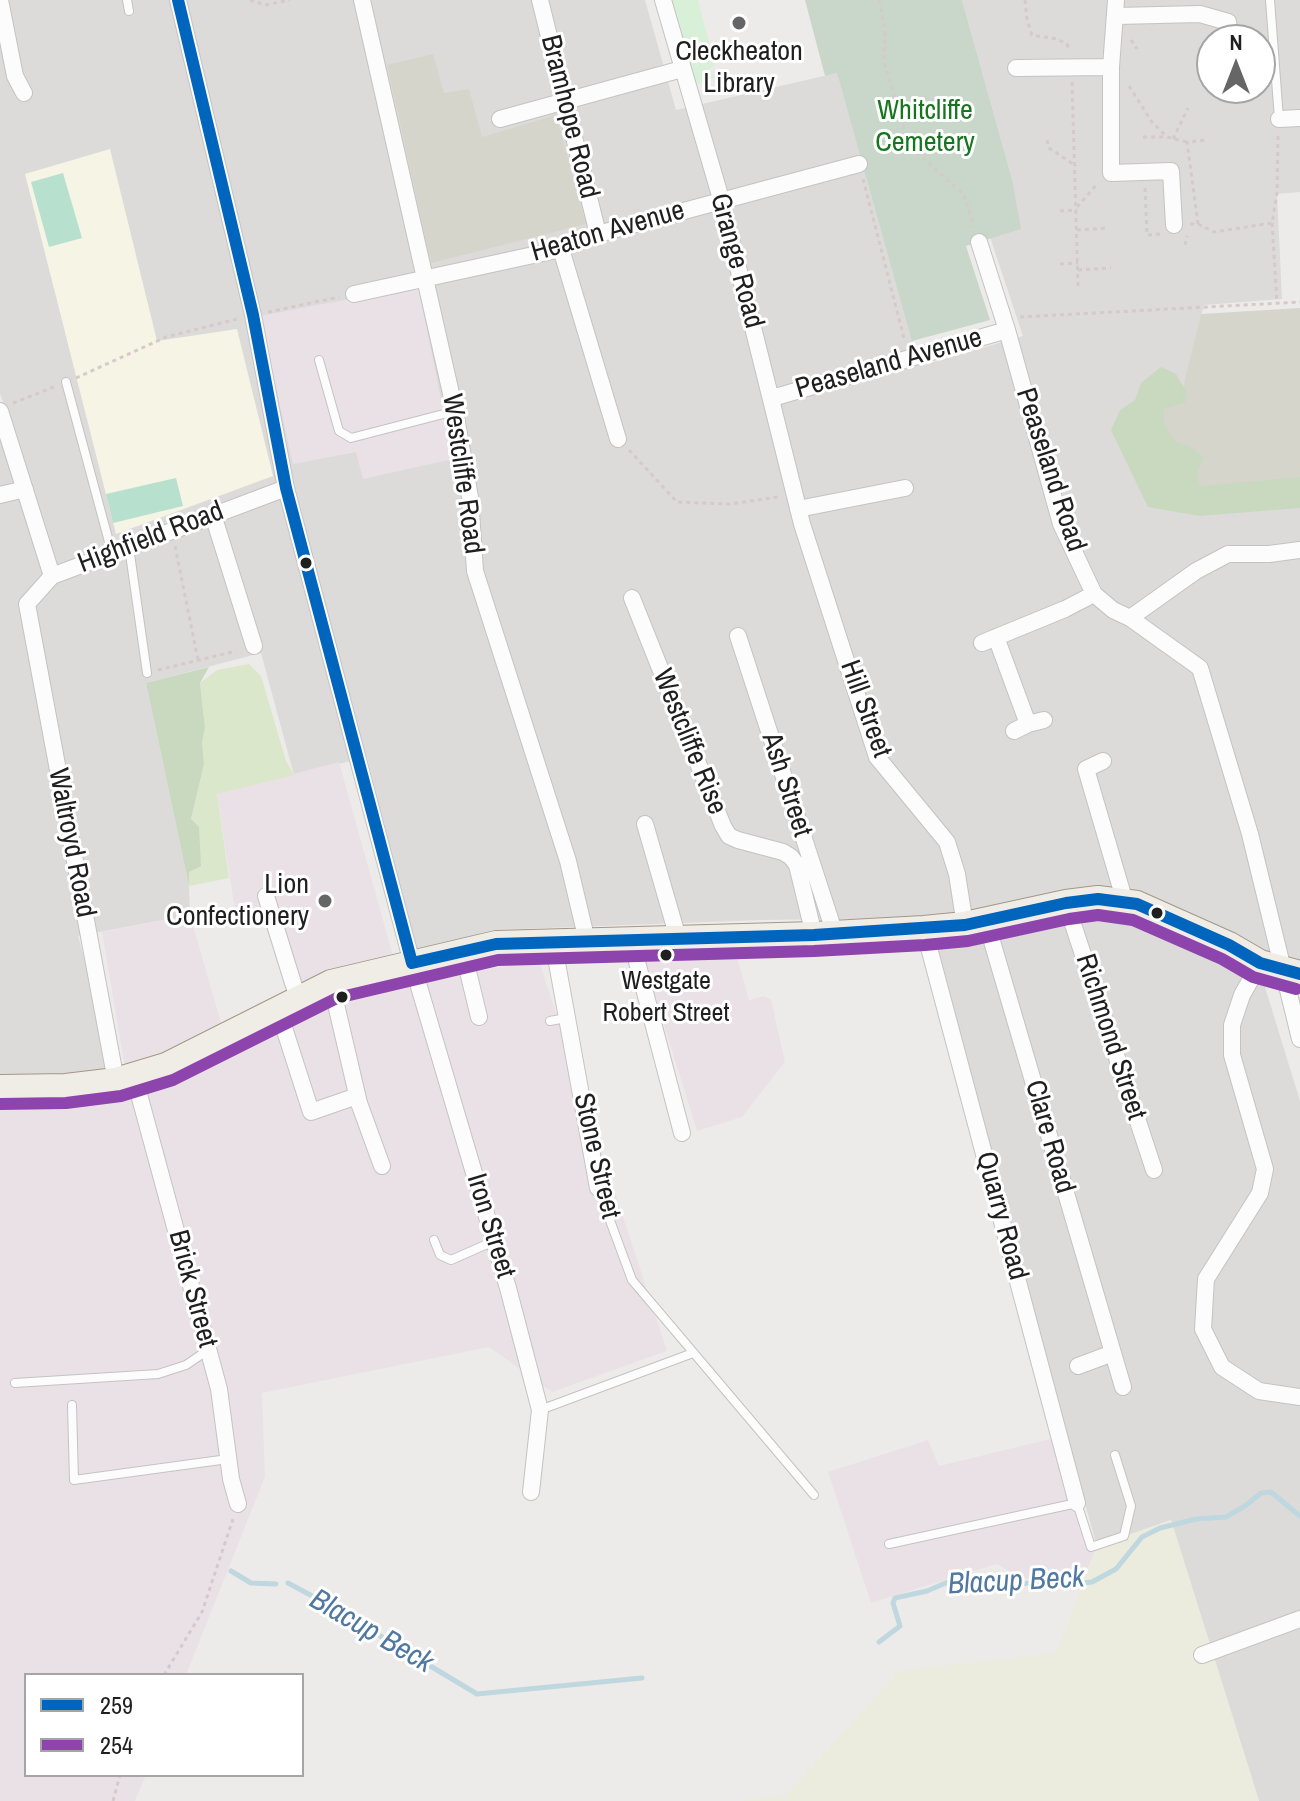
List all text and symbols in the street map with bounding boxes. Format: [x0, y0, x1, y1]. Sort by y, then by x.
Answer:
marker: Cleckheaton Library [730, 14, 748, 32]
north arrow [1196, 24, 1276, 104]
text: N [1229, 27, 1243, 57]
street label: Bramhope Road [532, 32, 606, 202]
place label: Cleckheaton Library [675, 35, 803, 101]
park label: Whitcliffe Cemetery [875, 94, 975, 160]
street label: Grange Road [702, 190, 770, 332]
street label: Heaton Avenue [527, 194, 689, 270]
street label: Peaseland Avenue [792, 321, 986, 407]
street label: Peaseland Road [1008, 384, 1092, 556]
street label: Westcliffe Road [434, 392, 490, 556]
street label: Highfield Road [73, 495, 229, 581]
unlabelled marker [298, 555, 314, 571]
street label: Hill Street [832, 656, 898, 762]
street label: Westcliffe Rise [645, 664, 733, 820]
street label: Ash Street [753, 729, 819, 841]
street label: Waltroyd Road [40, 766, 102, 920]
place label: Lion Confectionery [166, 868, 309, 934]
marker: Lion Confectionery [316, 892, 334, 910]
unlabelled marker [1149, 905, 1165, 921]
marker: Westgate Robert Street [658, 947, 674, 963]
street label: Richmond Street [1067, 950, 1153, 1124]
place label: Westgate Robert Street [603, 966, 729, 1028]
unlabelled marker [334, 989, 350, 1005]
street label: Clare Road [1017, 1077, 1081, 1197]
street label: Stone Street [565, 1090, 627, 1222]
street label: Quarry Road [968, 1148, 1034, 1284]
street label: Iron Street [458, 1170, 522, 1282]
street label: Brick Street [160, 1227, 224, 1351]
water label: Blacup Beck [947, 1560, 1085, 1604]
water label: Blacup Beck [303, 1582, 439, 1682]
legend [24, 1673, 304, 1777]
text: 259 [100, 1689, 133, 1721]
text: 254 [100, 1729, 133, 1761]

